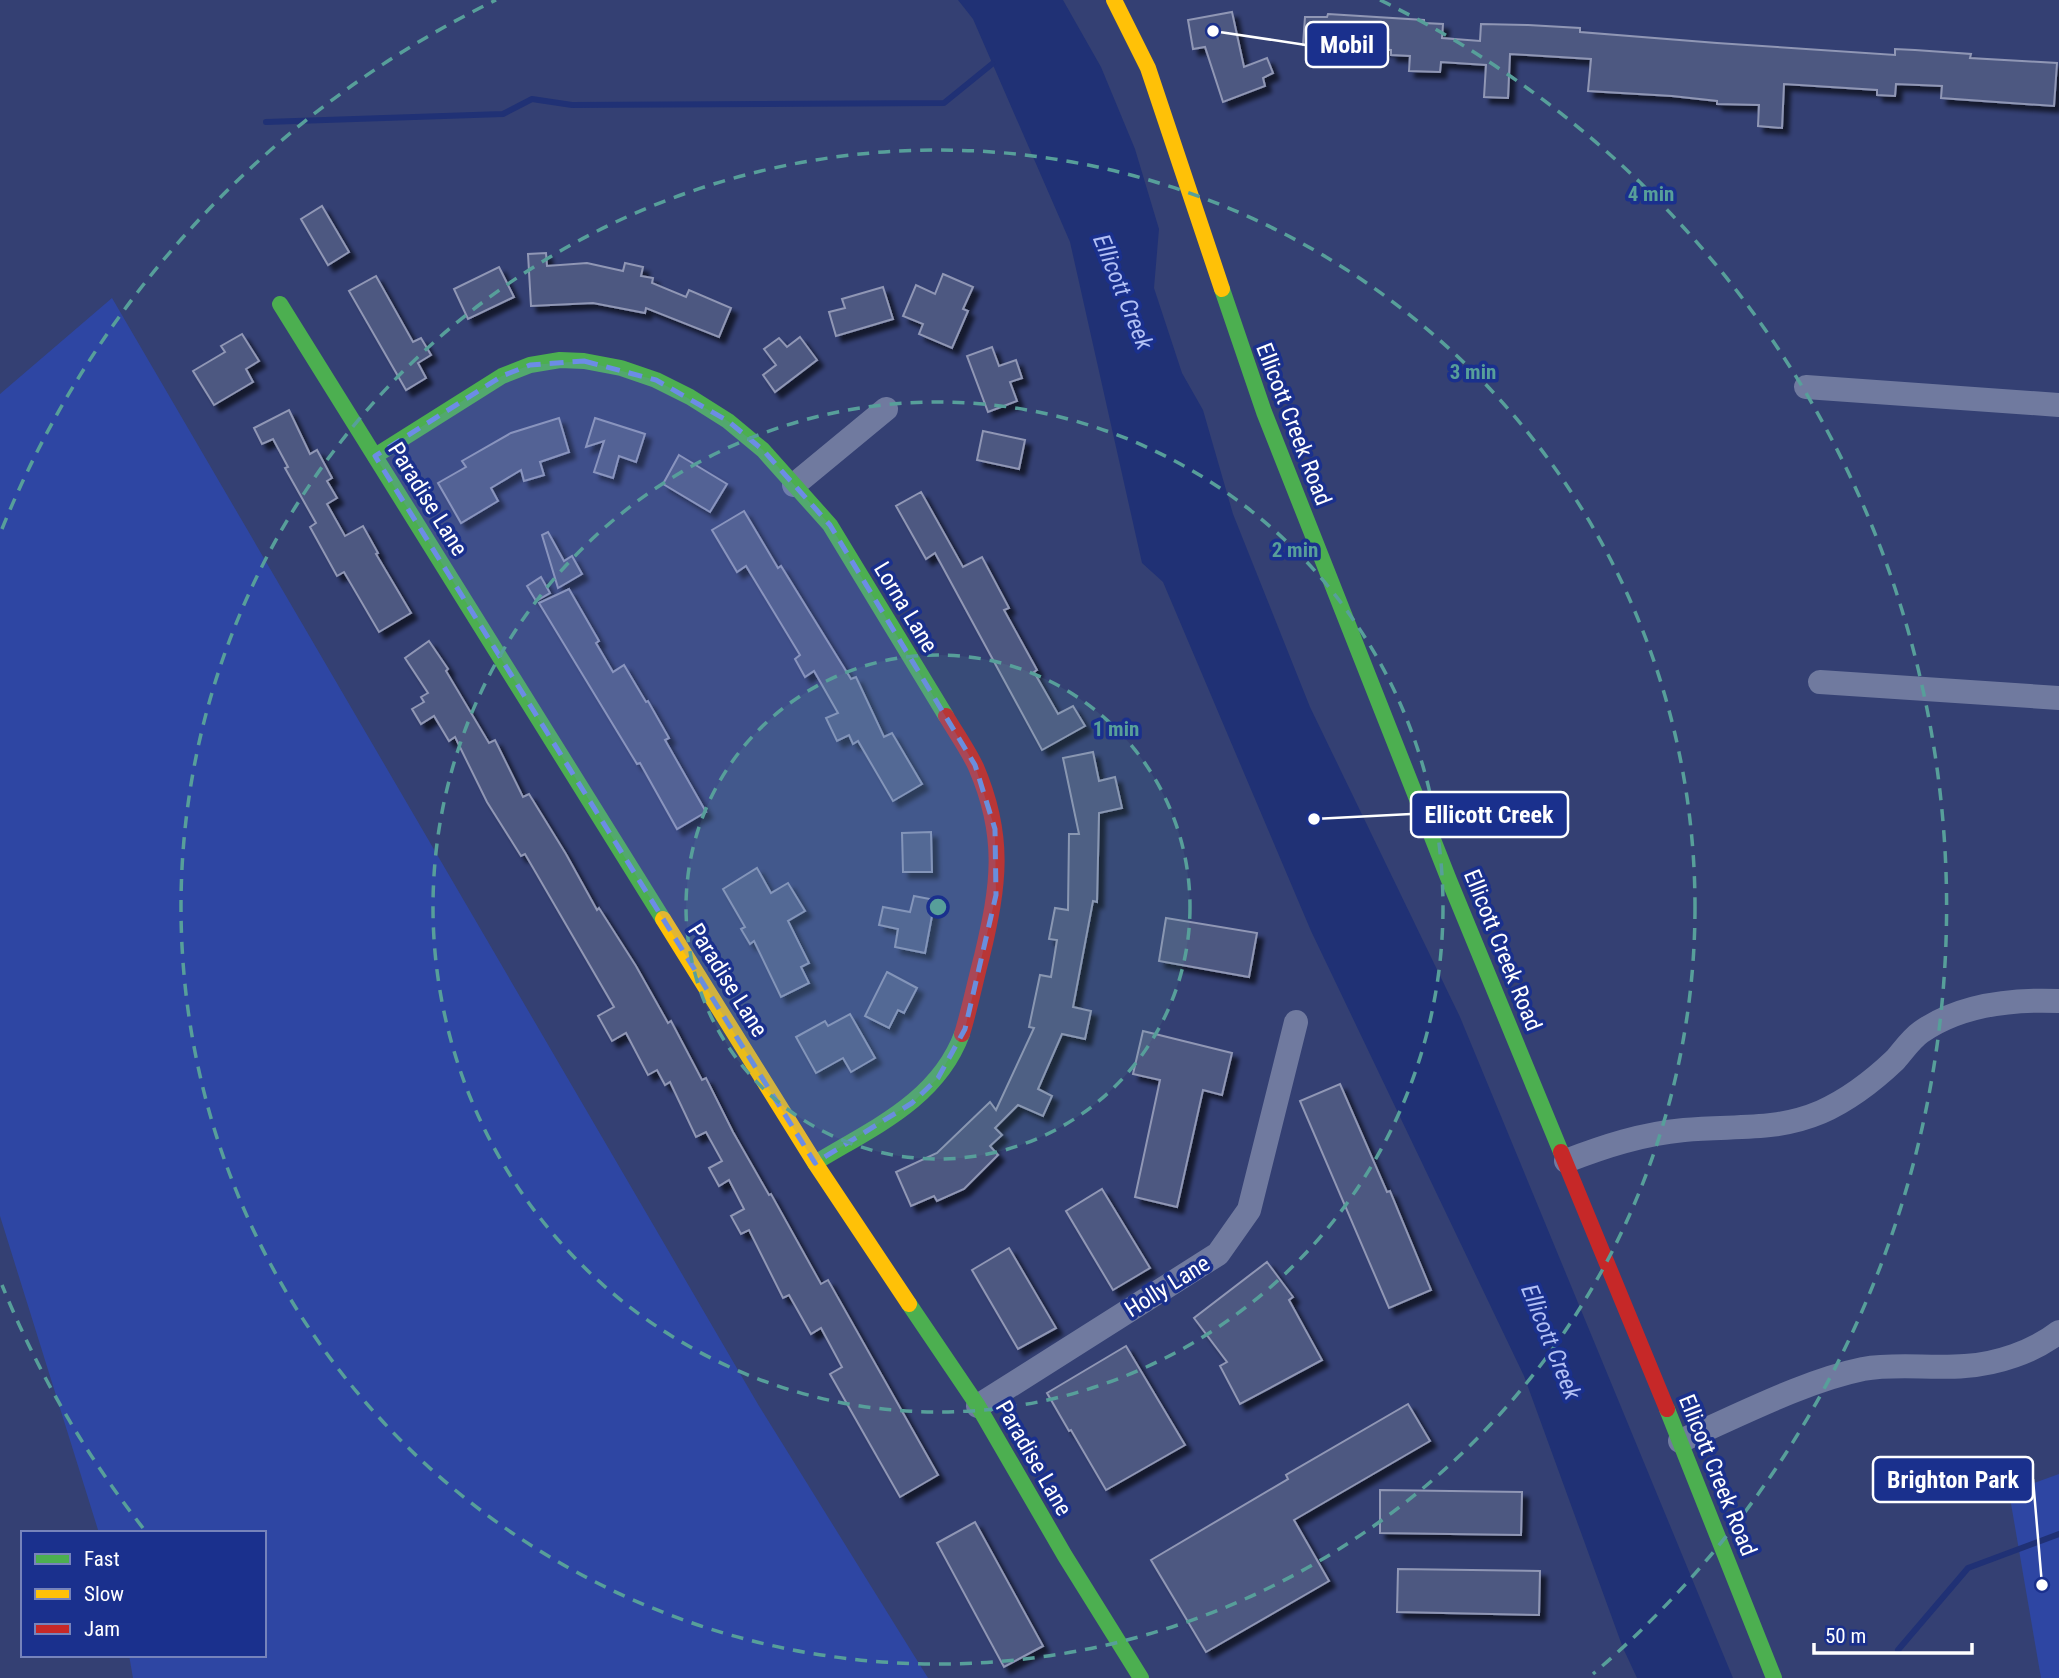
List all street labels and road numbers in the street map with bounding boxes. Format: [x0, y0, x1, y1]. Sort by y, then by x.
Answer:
street label: Ellicott Creek Road [1250, 339, 1337, 509]
street label: Paradise Lane [382, 438, 473, 561]
street label: Lorna Lane [868, 557, 943, 657]
street label: Ellicott Creek Road [1458, 866, 1547, 1035]
street label: Paradise Lane [682, 919, 773, 1042]
street label: Holly Lane [1120, 1250, 1215, 1323]
street label: Ellicott Creek Road [1673, 1391, 1762, 1560]
street label: Paradise Lane [990, 1396, 1077, 1521]

